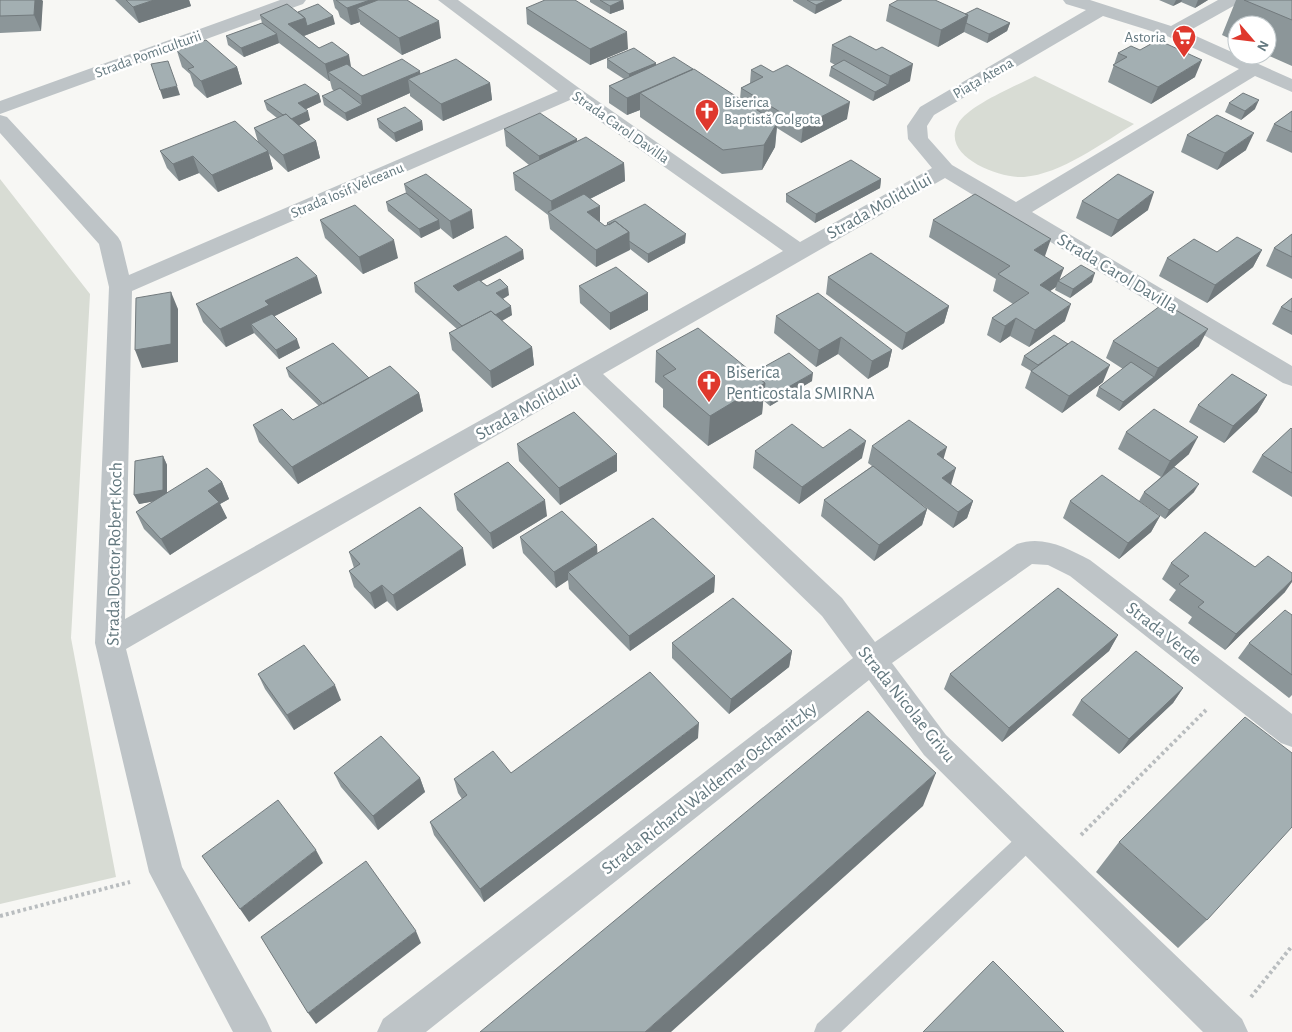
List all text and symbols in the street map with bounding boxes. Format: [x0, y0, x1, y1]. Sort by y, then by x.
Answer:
north arrow [1227, 15, 1277, 65]
supermarket icon: Astoria [1171, 24, 1197, 58]
street label: Strada Pomiculturii [93, 28, 203, 81]
place label: Astoria [1125, 30, 1166, 45]
text: N [1254, 38, 1271, 53]
street label: Piața Atena [950, 55, 1017, 103]
street label: Strada Carol Davilla [570, 88, 672, 166]
place label: Biserica Baptistă Golgota [724, 95, 821, 127]
church icon: Biserica Baptistă Golgota [694, 98, 720, 132]
street label: Strada Iosif Velceanu [288, 160, 406, 221]
street label: Strada Molidului [824, 171, 935, 243]
street label: Strada Carol Davilla [1054, 231, 1181, 317]
place label: Biserica Penticostala SMIRNA [726, 364, 875, 403]
church icon: Biserica Penticostala SMIRNA [696, 369, 722, 403]
street label: Strada Molidului [473, 372, 584, 444]
street label: Strada Doctor Robert Koch [104, 462, 126, 646]
street label: Strada Verde [1122, 599, 1204, 669]
street label: Strada Nicolae Grivu [854, 644, 958, 766]
street label: Strada Richard Waldemar Oschanitzky [599, 699, 821, 878]

